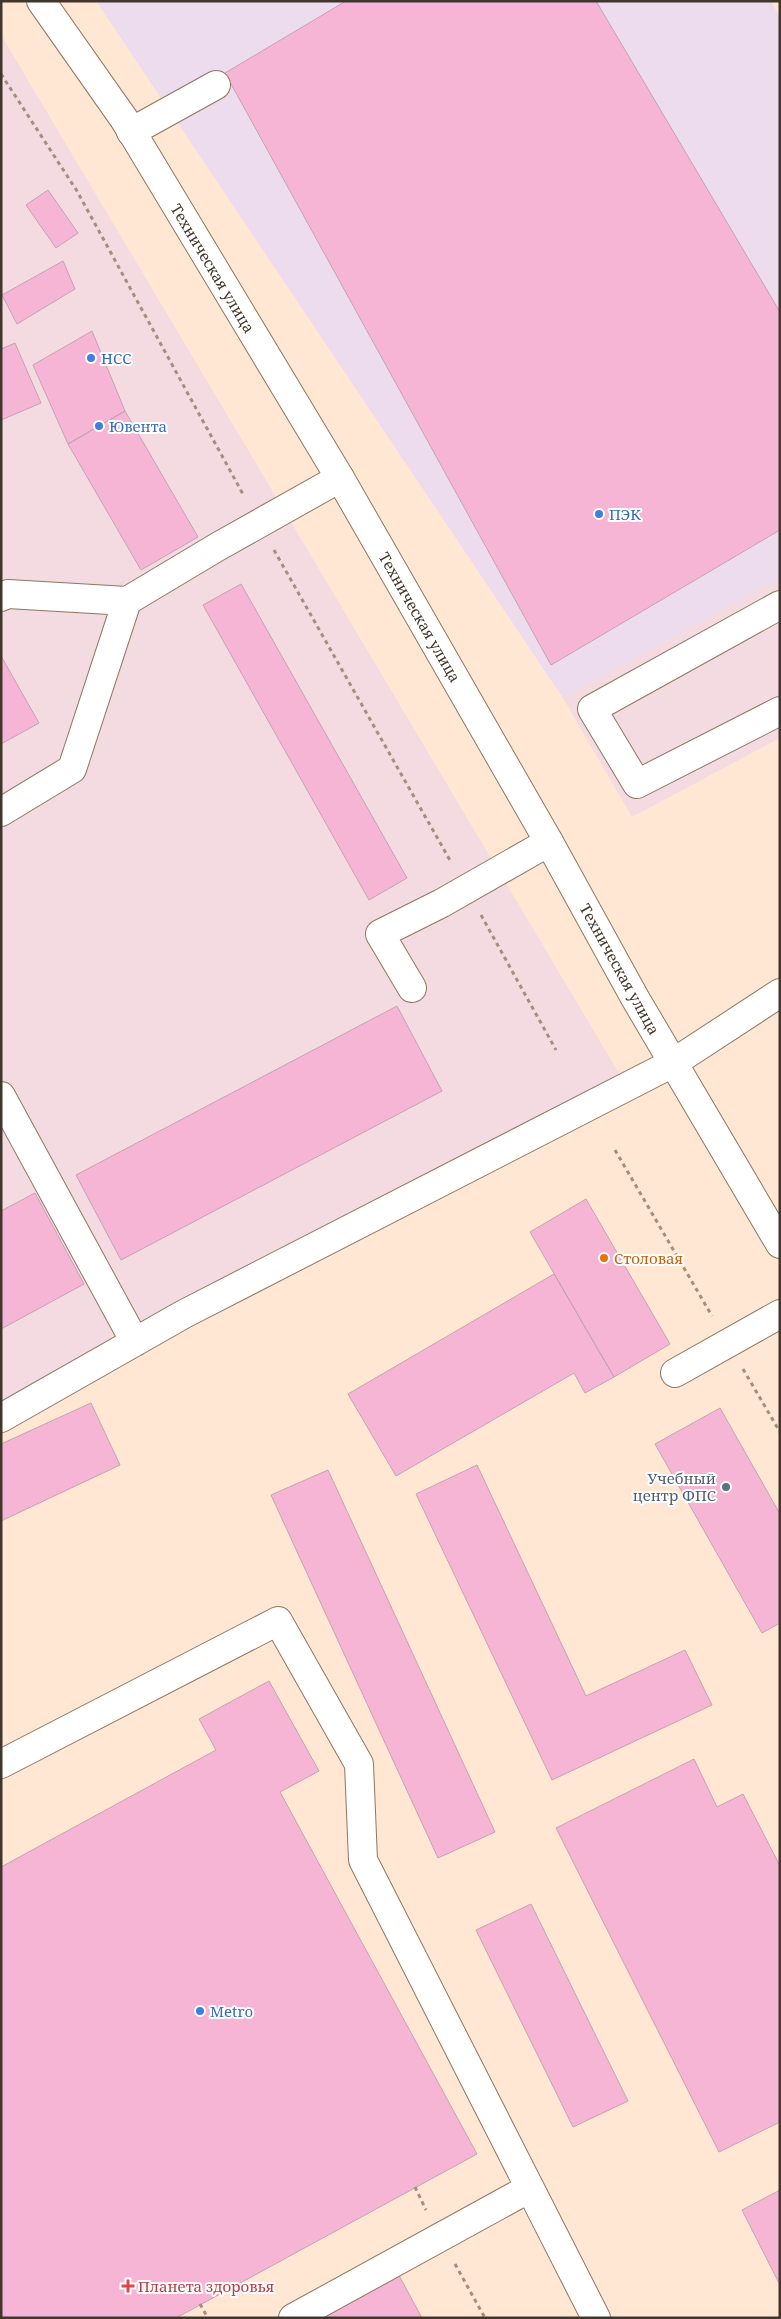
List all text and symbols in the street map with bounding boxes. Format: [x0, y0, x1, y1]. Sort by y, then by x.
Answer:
street label: Техническая улица [166, 200, 260, 336]
place label: НСС [101, 348, 131, 368]
marker: НСС [85, 352, 97, 364]
place label: Ювента [109, 416, 167, 436]
marker: Ювента [93, 420, 105, 432]
place label: ПЭК [609, 504, 641, 524]
marker: ПЭК [593, 508, 605, 520]
street label: Техническая улица [375, 548, 465, 686]
street label: Техническая улица [576, 900, 664, 1038]
place label: Столовая [614, 1248, 683, 1268]
marker: Столовая [598, 1252, 610, 1264]
place label: Учебный центр ФПС [633, 1468, 716, 1505]
marker: Учебный центр ФПС [720, 1481, 732, 1493]
place label: Metro [210, 2001, 253, 2021]
marker: Metro [194, 2005, 206, 2017]
place label: Планета здоровья [138, 2276, 274, 2296]
marker: Планета здоровья [122, 2280, 134, 2292]

